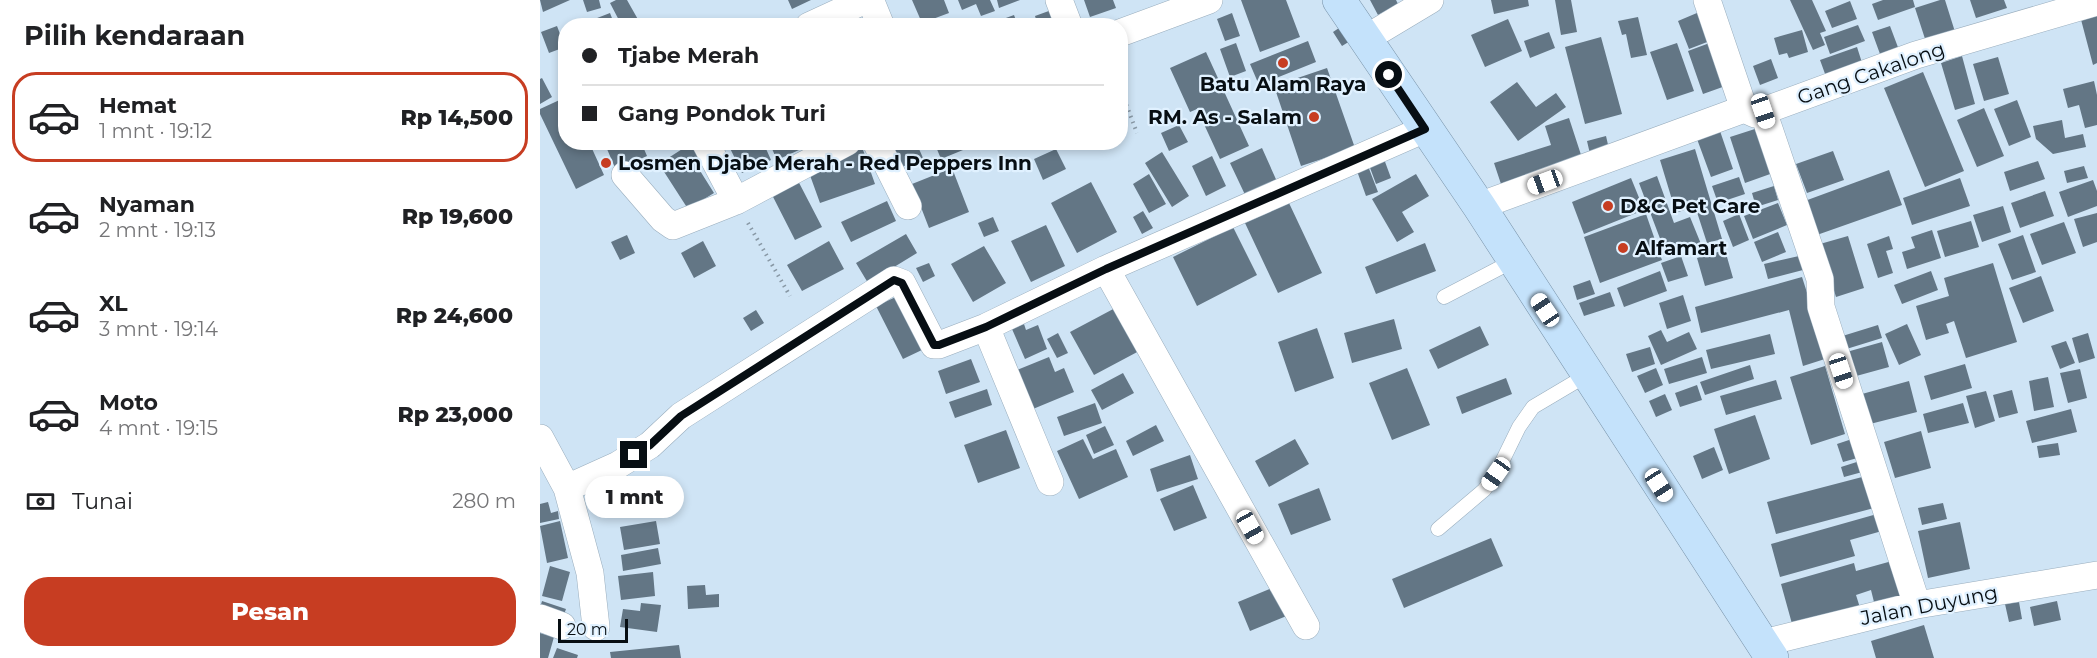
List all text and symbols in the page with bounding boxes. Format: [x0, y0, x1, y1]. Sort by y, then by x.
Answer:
text: Pilih kendaraan [24, 19, 245, 52]
street label: Gang Cakalong [1794, 37, 1948, 109]
text: Tjabe Merah [618, 42, 759, 69]
marker: Batu Alam Raya [1276, 56, 1290, 70]
route start [1375, 61, 1402, 88]
place label: Batu Alam Raya [1200, 72, 1366, 96]
icon: car [27, 90, 81, 144]
car [1749, 91, 1777, 131]
text: Hemat [99, 92, 177, 119]
text: Gang Pondok Turi [618, 100, 826, 127]
text: Rp 14,500 [401, 104, 513, 131]
place label: RM. As - Salam [1148, 105, 1302, 129]
marker: RM. As - Salam [1307, 110, 1321, 124]
text: 1 mnt · 19:12 [99, 119, 212, 143]
place label: Losmen Djabe Merah - Red Peppers Inn [618, 151, 1032, 175]
marker: Losmen Djabe Merah - Red Peppers Inn [599, 156, 613, 170]
car [1525, 167, 1565, 197]
icon: car [27, 189, 81, 243]
text: Nyaman [99, 191, 195, 218]
place label: D&C Pet Care [1620, 194, 1760, 218]
marker: D&C Pet Care [1601, 199, 1615, 213]
text: Rp 19,600 [402, 203, 513, 230]
text: 2 mnt · 19:13 [99, 218, 216, 242]
place label: Alfamart [1634, 236, 1727, 260]
marker: Alfamart [1616, 241, 1630, 255]
icon: car [27, 288, 81, 342]
text: XL [99, 290, 128, 317]
car [1527, 290, 1563, 330]
text: Rp 24,600 [396, 302, 513, 329]
text: 3 mnt · 19:14 [99, 317, 218, 341]
car [1827, 351, 1855, 391]
icon: car [27, 387, 81, 441]
text: Moto [99, 389, 158, 416]
text: Rp 23,000 [397, 401, 513, 428]
text: 4 mnt · 19:15 [99, 416, 218, 440]
route end [620, 441, 647, 468]
car [1478, 454, 1514, 494]
car [1642, 465, 1676, 505]
callout: 1 mnt [584, 476, 684, 518]
icon: cash [24, 485, 57, 518]
text: 1 mnt [606, 485, 663, 509]
text: Tunai [72, 488, 133, 515]
text: 280 m [452, 489, 516, 513]
car [1233, 507, 1267, 547]
button: Pesan [24, 577, 516, 646]
street label: Jalan Duyung [1857, 580, 2000, 630]
scale bar [558, 616, 628, 644]
text: 20 m [567, 620, 608, 639]

